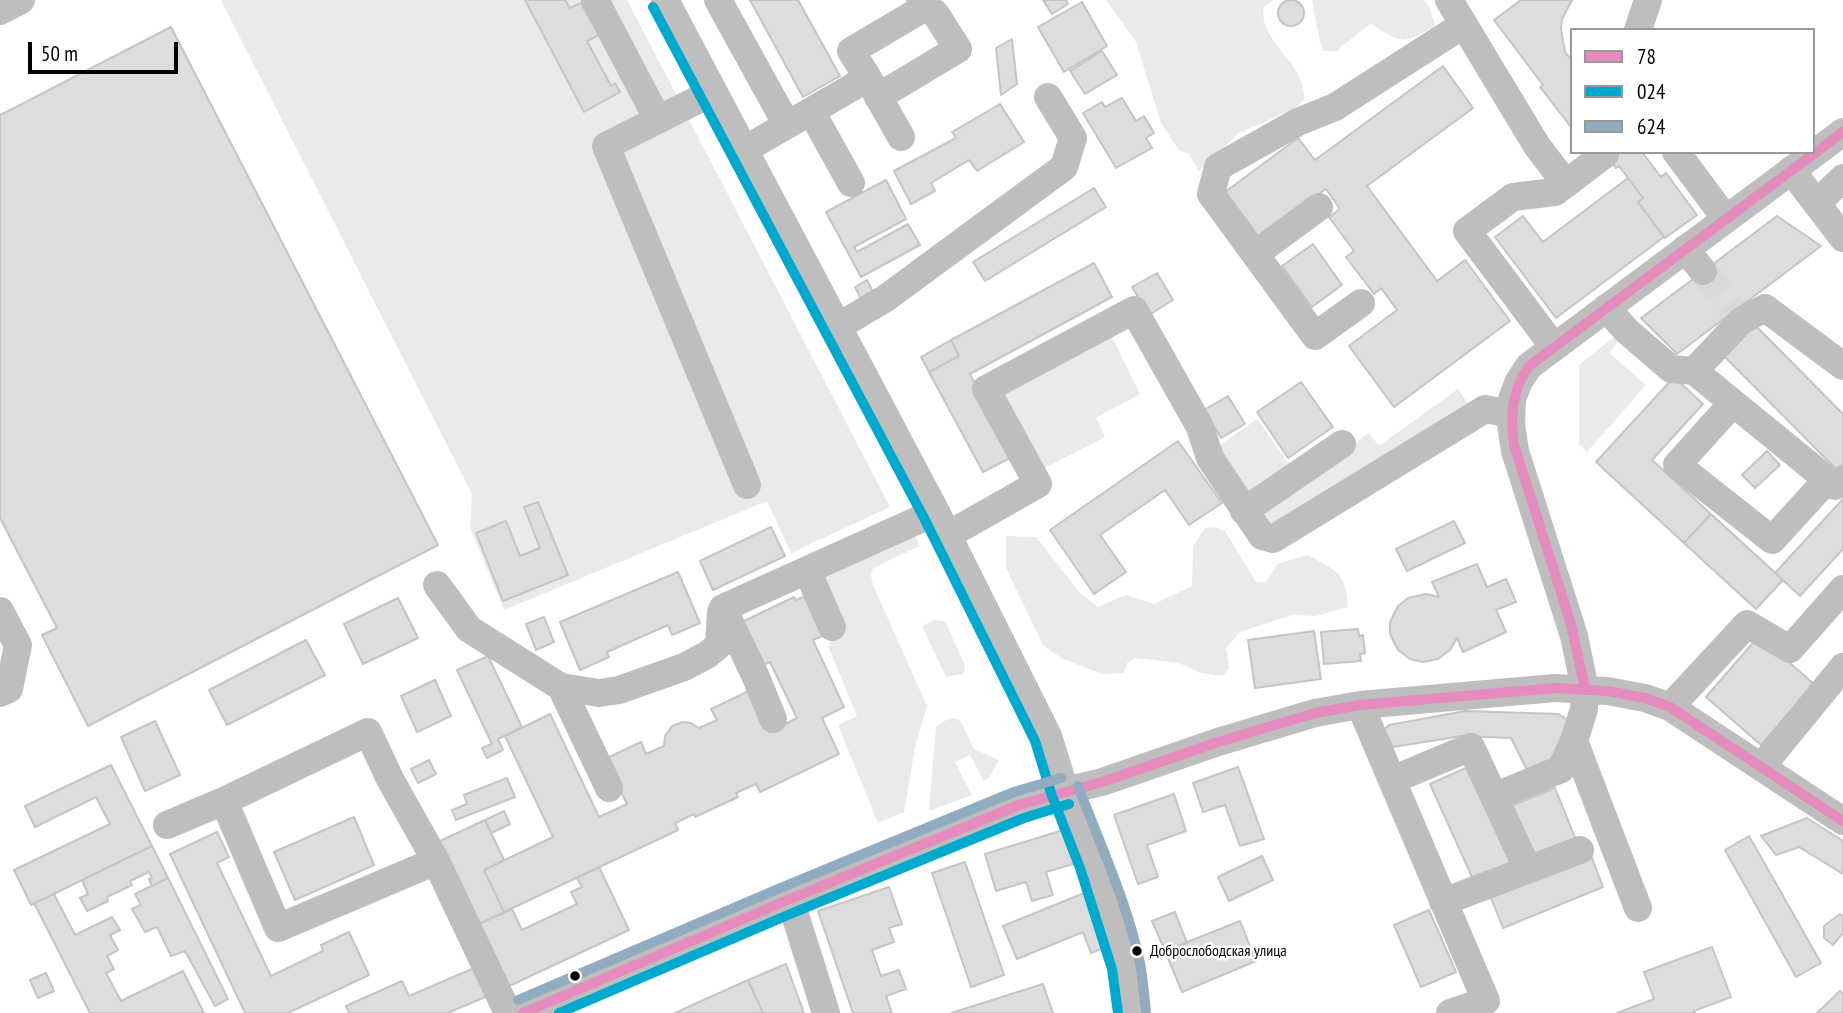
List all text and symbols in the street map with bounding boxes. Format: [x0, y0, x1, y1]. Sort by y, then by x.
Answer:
scale bar [32, 28, 182, 72]
legend [1570, 28, 1815, 154]
text: 50 m [41, 40, 78, 67]
text: 78 [1637, 43, 1656, 70]
text: 024 [1637, 78, 1665, 105]
text: 624 [1637, 113, 1665, 140]
place label: Доброслободская улица [1150, 941, 1287, 961]
marker: Доброслободская улица [1130, 944, 1144, 958]
unlabelled marker [568, 969, 582, 983]

